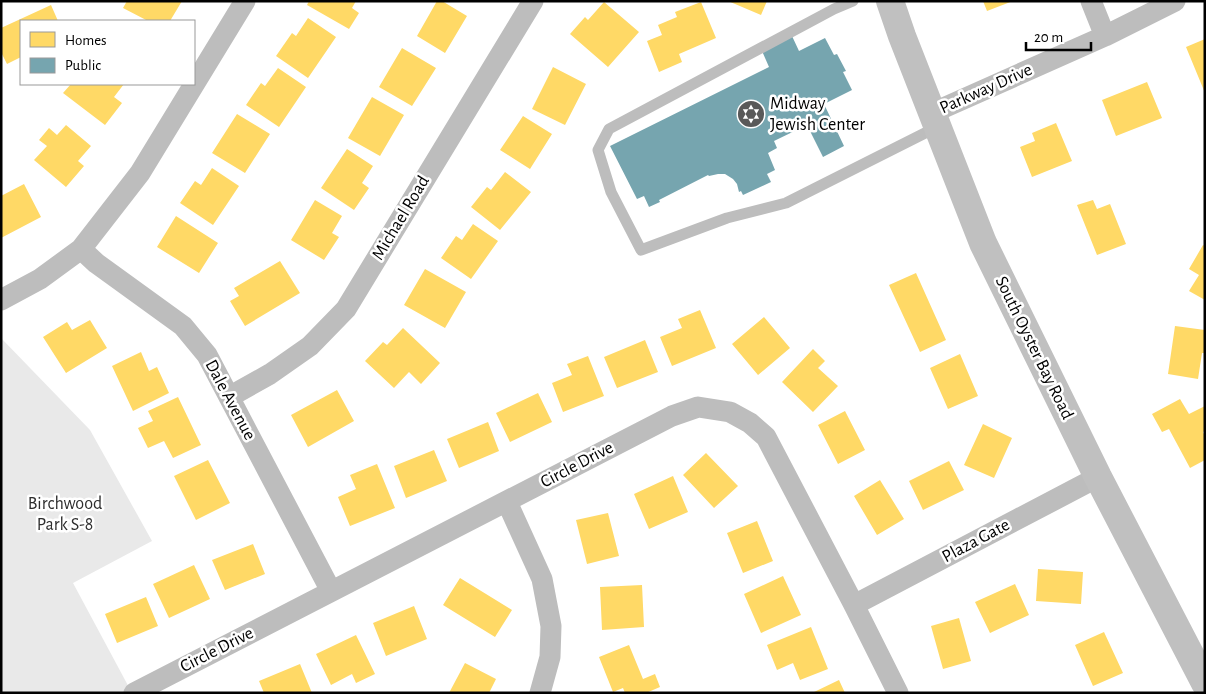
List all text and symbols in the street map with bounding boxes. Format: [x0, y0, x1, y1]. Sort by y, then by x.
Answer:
legend [20, 20, 195, 85]
scale bar [1026, 20, 1091, 52]
text: 20 m [1034, 30, 1063, 45]
text: Homes [65, 33, 107, 48]
text: Public [65, 58, 101, 73]
street label: Parkway Drive [937, 61, 1035, 117]
place label: Midway Jewish Center [770, 95, 865, 134]
synagogue icon: Midway Jewish Center [736, 99, 766, 129]
street label: Michael Road [369, 173, 433, 263]
street label: South Oyster Bay Road [992, 274, 1076, 422]
street label: Dale Avenue [201, 357, 259, 443]
street label: Circle Drive [538, 438, 616, 492]
park label: Birchwood Park S-8 [28, 495, 102, 534]
street label: Plaza Gate [939, 516, 1013, 566]
street label: Circle Drive [177, 624, 257, 676]

